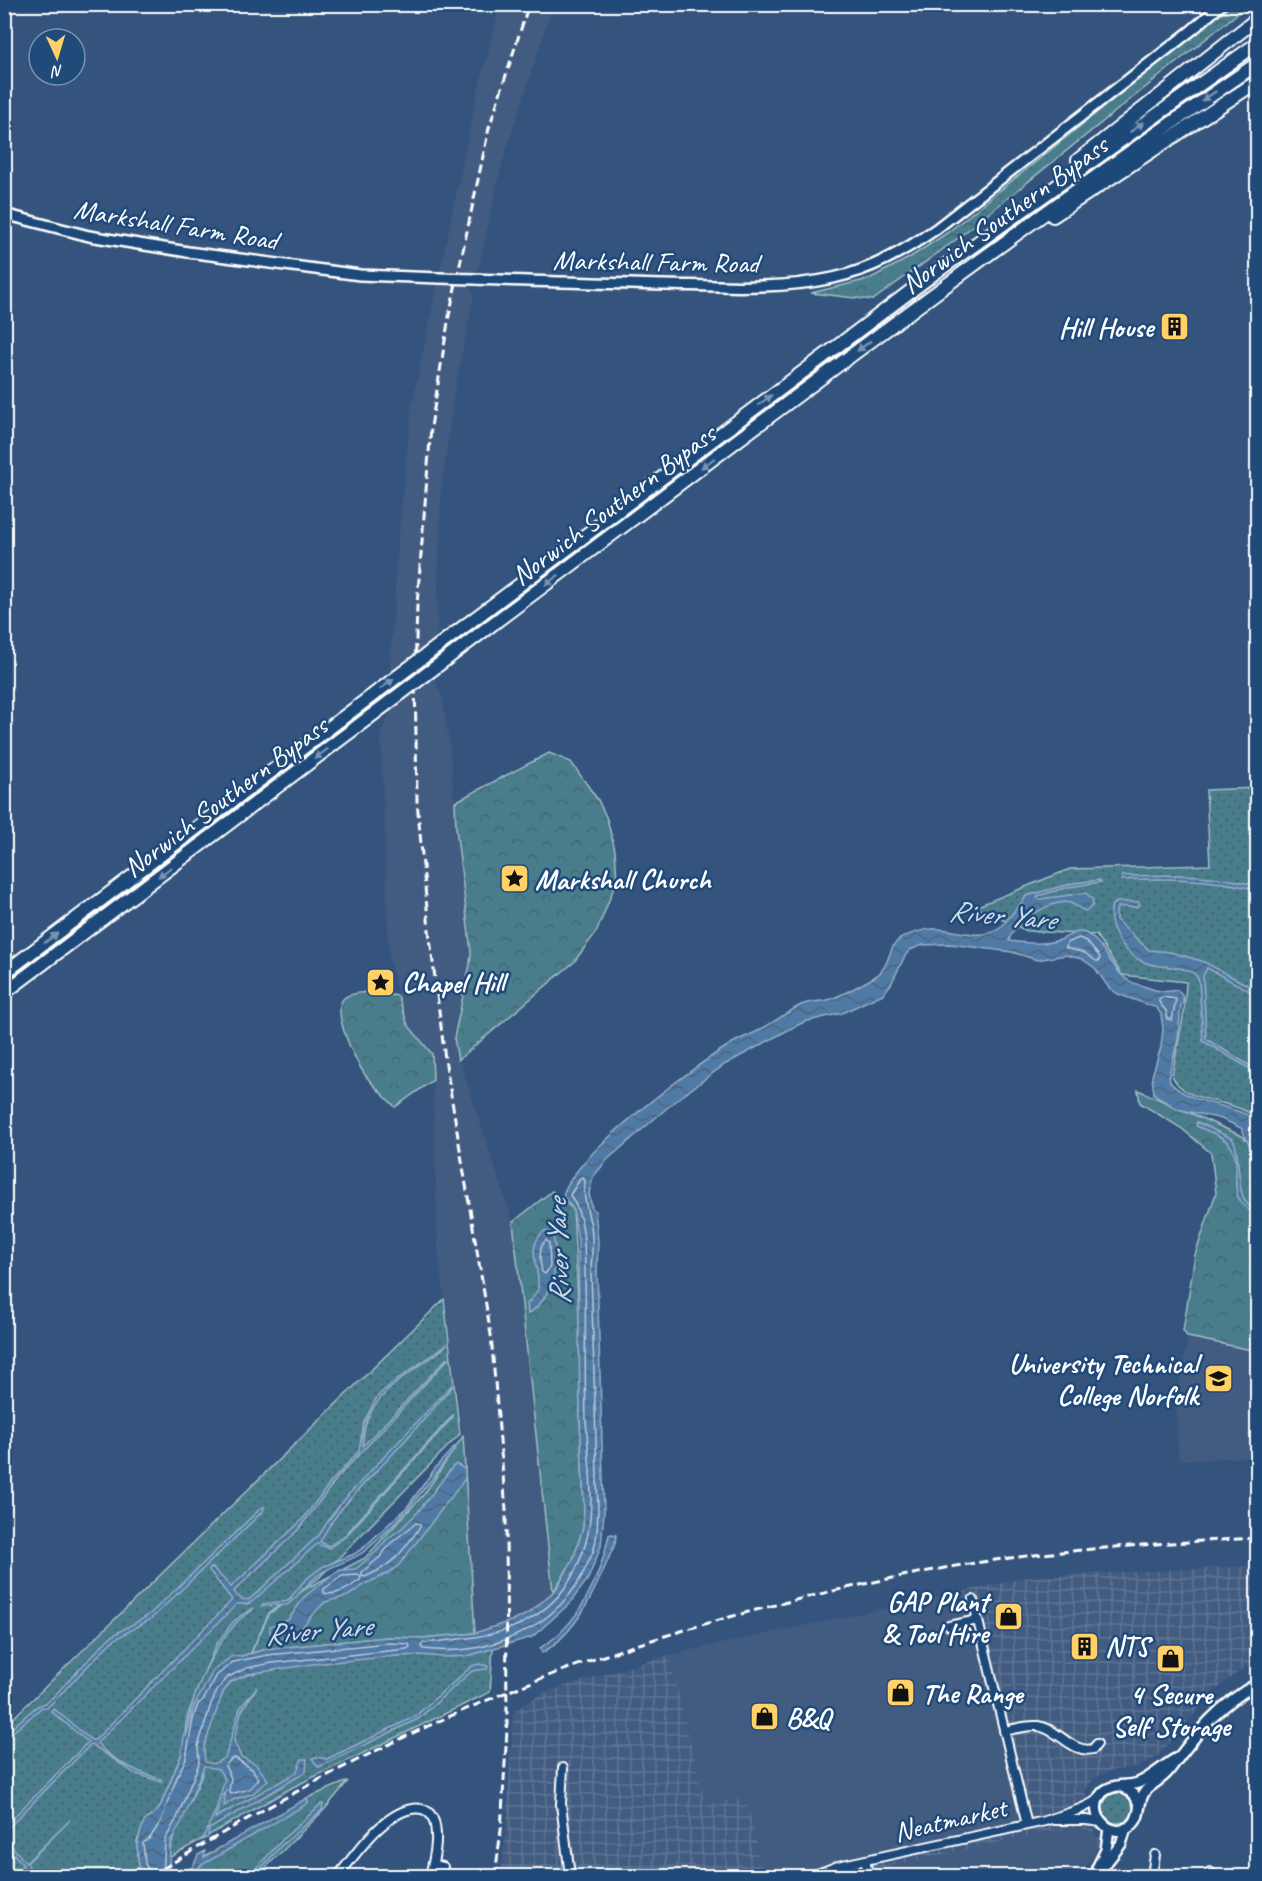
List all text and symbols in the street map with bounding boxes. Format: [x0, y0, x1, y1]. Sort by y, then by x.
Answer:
north arrow [27, 27, 87, 87]
text: N [49, 61, 64, 82]
one-way arrow [1202, 90, 1218, 102]
one-way arrow [1129, 121, 1145, 133]
street label: Norwich Southern Bypass [894, 126, 1117, 301]
street label: Markshall Farm Road [71, 191, 284, 259]
street label: Markshall Farm Road [553, 242, 763, 281]
place label: Hill House [1059, 310, 1156, 345]
building icon: Hill House [1158, 311, 1190, 343]
one-way arrow [856, 339, 872, 352]
one-way arrow [757, 395, 772, 407]
street label: Norwich Southern Bypass [504, 415, 724, 593]
one-way arrow [700, 456, 716, 469]
one-way arrow [545, 573, 560, 585]
one-way arrow [379, 678, 395, 690]
street label: Norwich Southern Bypass [116, 707, 336, 885]
one-way arrow [313, 748, 329, 760]
place label: Markshall Church [535, 862, 712, 897]
place icon: Markshall Church [498, 863, 530, 895]
one-way arrow [157, 865, 173, 878]
water label: River Yare [948, 891, 1061, 939]
one-way arrow [44, 932, 59, 944]
place label: Chapel Hill [402, 965, 509, 1000]
place icon: Chapel Hill [365, 966, 397, 998]
water label: River Yare [537, 1194, 579, 1306]
place label: University Technical College Norfolk [1009, 1346, 1203, 1413]
school or university icon: University Technical College Norfolk [1203, 1363, 1235, 1395]
place label: GAP Plant & Tool Hire [882, 1584, 993, 1651]
shop icon: GAP Plant & Tool Hire [993, 1601, 1025, 1633]
water label: River Yare [264, 1606, 377, 1654]
place label: NTS [1105, 1629, 1154, 1664]
building icon: NTS [1068, 1630, 1100, 1662]
shop icon: 4 Secure Self Storage [1155, 1643, 1187, 1675]
place label: The Range [922, 1676, 1025, 1711]
shop icon: The Range [885, 1677, 917, 1709]
place label: 4 Secure Self Storage [1112, 1677, 1233, 1744]
place label: B&Q [786, 1700, 834, 1735]
shop icon: B&Q [749, 1701, 781, 1733]
street label: Neatmarket [891, 1789, 1012, 1849]

